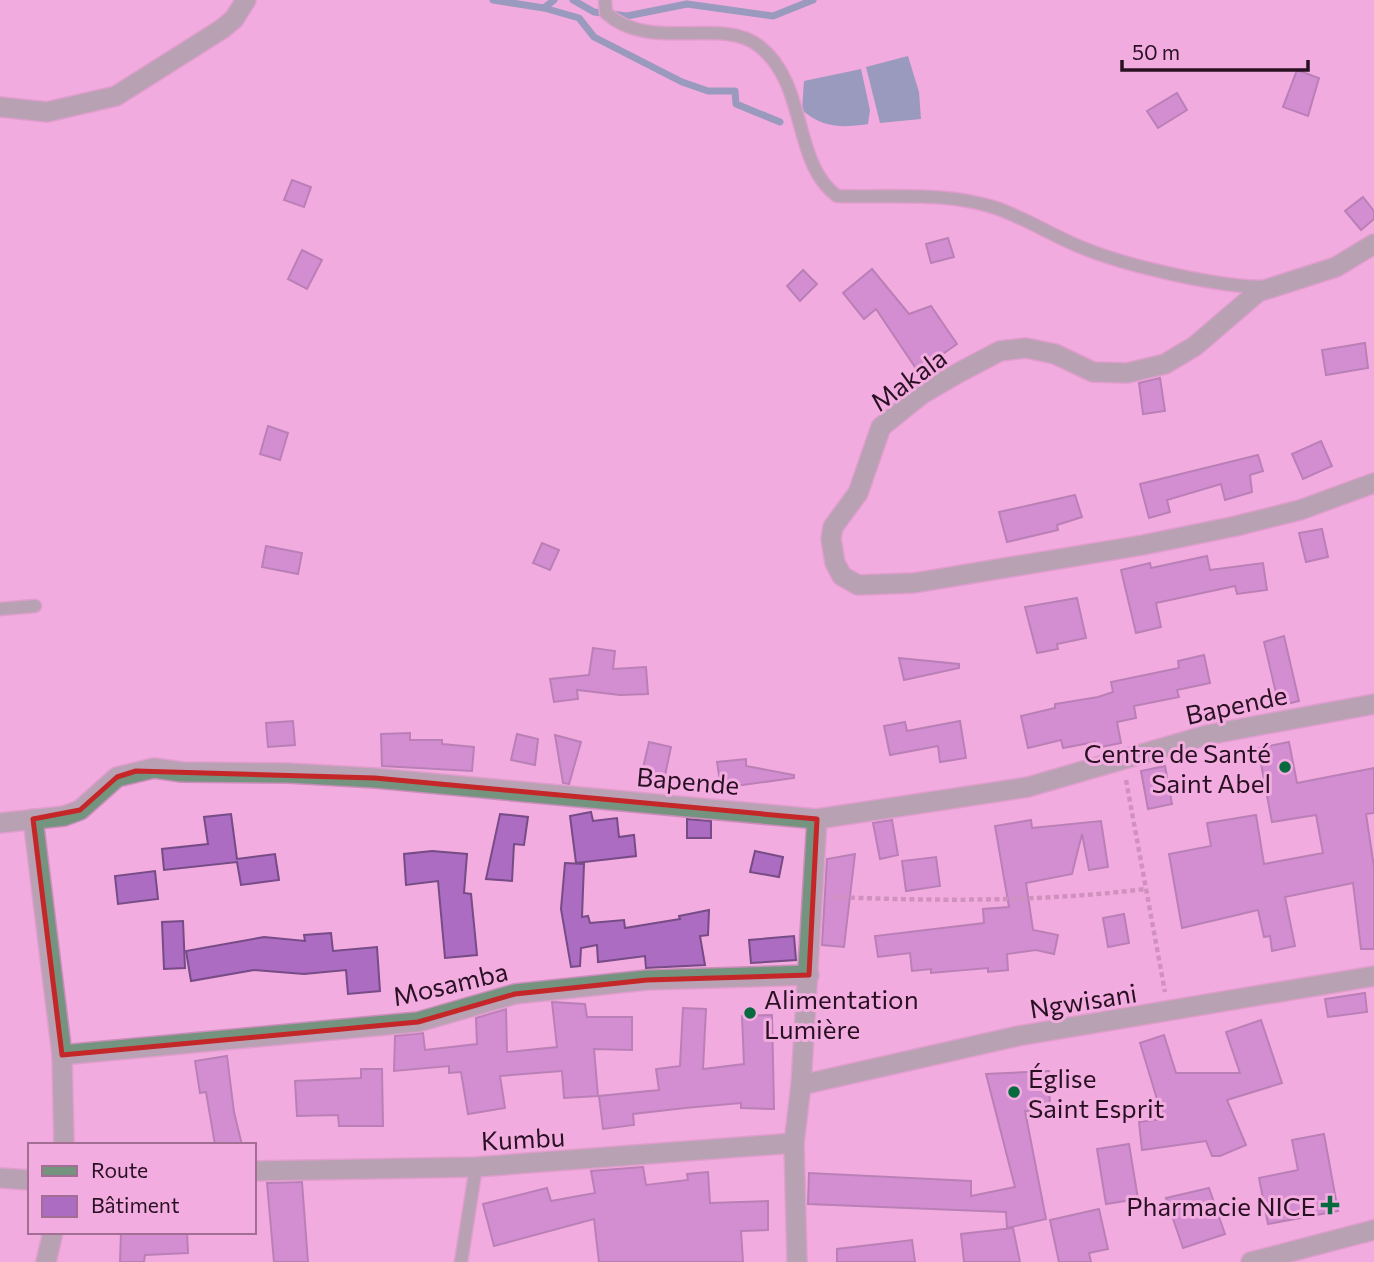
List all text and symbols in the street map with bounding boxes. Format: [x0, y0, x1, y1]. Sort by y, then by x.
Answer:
scale bar [1122, 28, 1308, 72]
text: 50 m [1132, 39, 1180, 64]
street label: Makala [864, 341, 952, 417]
street label: Bapende [1182, 678, 1290, 730]
place label: Centre de Santé Saint Abel [1084, 737, 1271, 798]
marker: Centre de Santé Saint Abel [1277, 759, 1293, 775]
street label: Bapende [635, 760, 741, 800]
street label: Mosamba [389, 955, 511, 1011]
street label: Ngwisani [1027, 976, 1139, 1024]
place label: Alimentation Lumière [764, 983, 919, 1044]
marker: Alimentation Lumière [742, 1005, 758, 1021]
place label: Église Saint Esprit [1028, 1062, 1164, 1123]
marker: Église Saint Esprit [1006, 1084, 1022, 1100]
street label: Kumbu [480, 1120, 566, 1156]
legend [28, 1143, 256, 1234]
text: Route [91, 1157, 148, 1182]
place label: Pharmacie NICE [1126, 1190, 1316, 1221]
text: Bâtiment [91, 1192, 180, 1217]
marker: Pharmacie NICE [1322, 1197, 1338, 1213]

